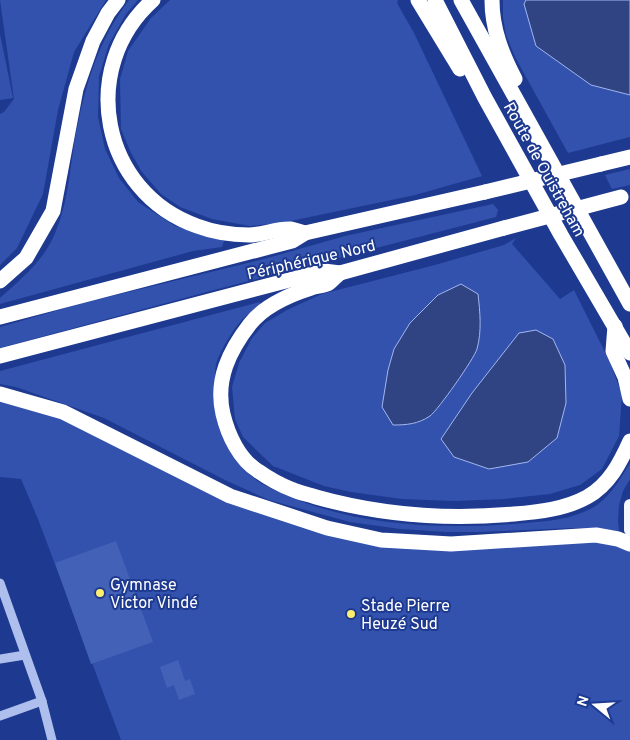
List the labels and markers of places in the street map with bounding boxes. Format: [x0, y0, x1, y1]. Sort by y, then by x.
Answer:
place label: Gymnase Victor Vindé [110, 576, 198, 614]
marker: Gymnase Victor Vindé [94, 587, 106, 599]
place label: Stade Pierre Heuzé Sud [361, 597, 450, 635]
marker: Stade Pierre Heuzé Sud [345, 608, 357, 620]

